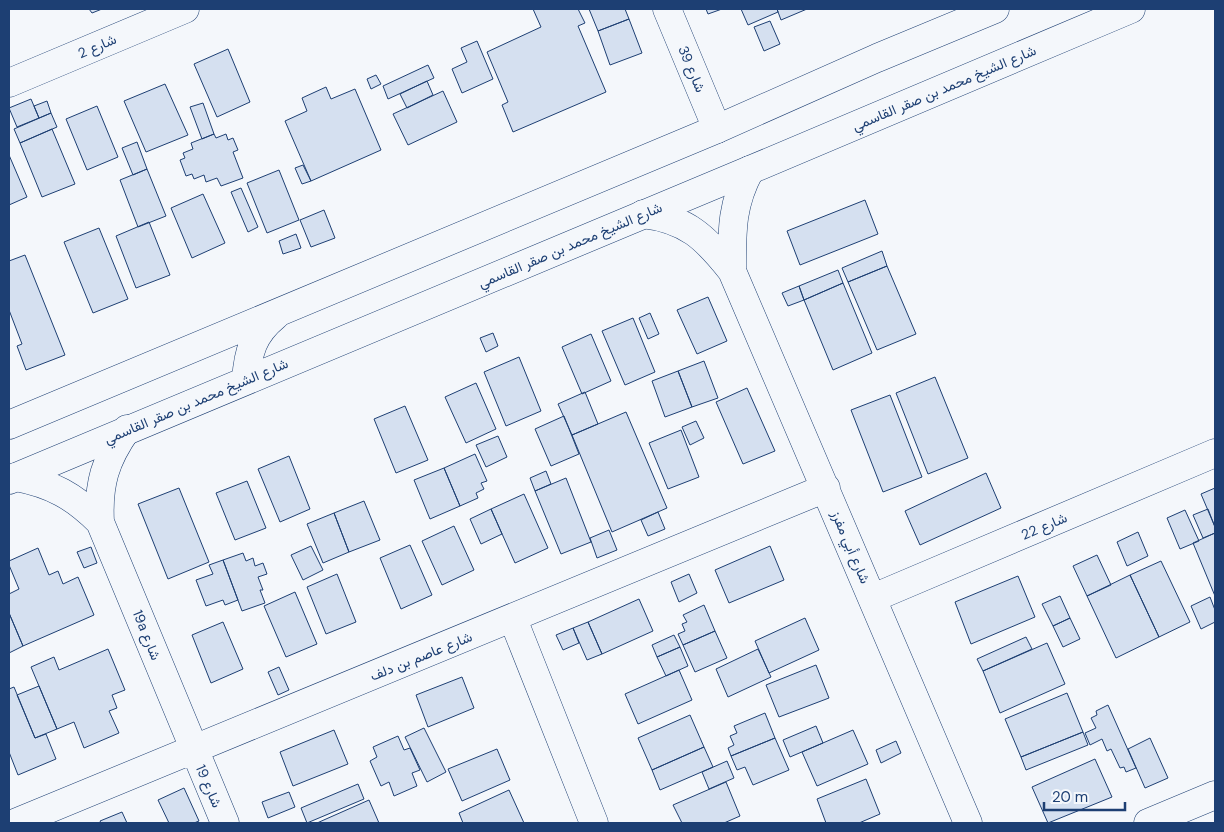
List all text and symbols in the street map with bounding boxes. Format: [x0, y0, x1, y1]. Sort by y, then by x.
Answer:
street label: شارع 2 [75, 30, 120, 64]
street label: شارع الشيخ محمد بن صقر القاسمي [849, 41, 1040, 138]
street label: شارع 39 [672, 43, 710, 96]
street label: شارع الشيخ محمد بن صقر القاسمي [475, 198, 666, 295]
street label: شارع الشيخ محمد بن صقر القاسمي [101, 354, 292, 451]
street label: شارع أبي مفرز [824, 507, 874, 587]
street label: شارع 22 [1018, 508, 1070, 546]
street label: 19a شارع [127, 607, 165, 664]
street label: شارع عاصم بن دلف [367, 627, 476, 687]
street label: شارع 19 [190, 762, 226, 811]
scale bar [1044, 780, 1125, 812]
text: 20 m [1052, 787, 1088, 807]

